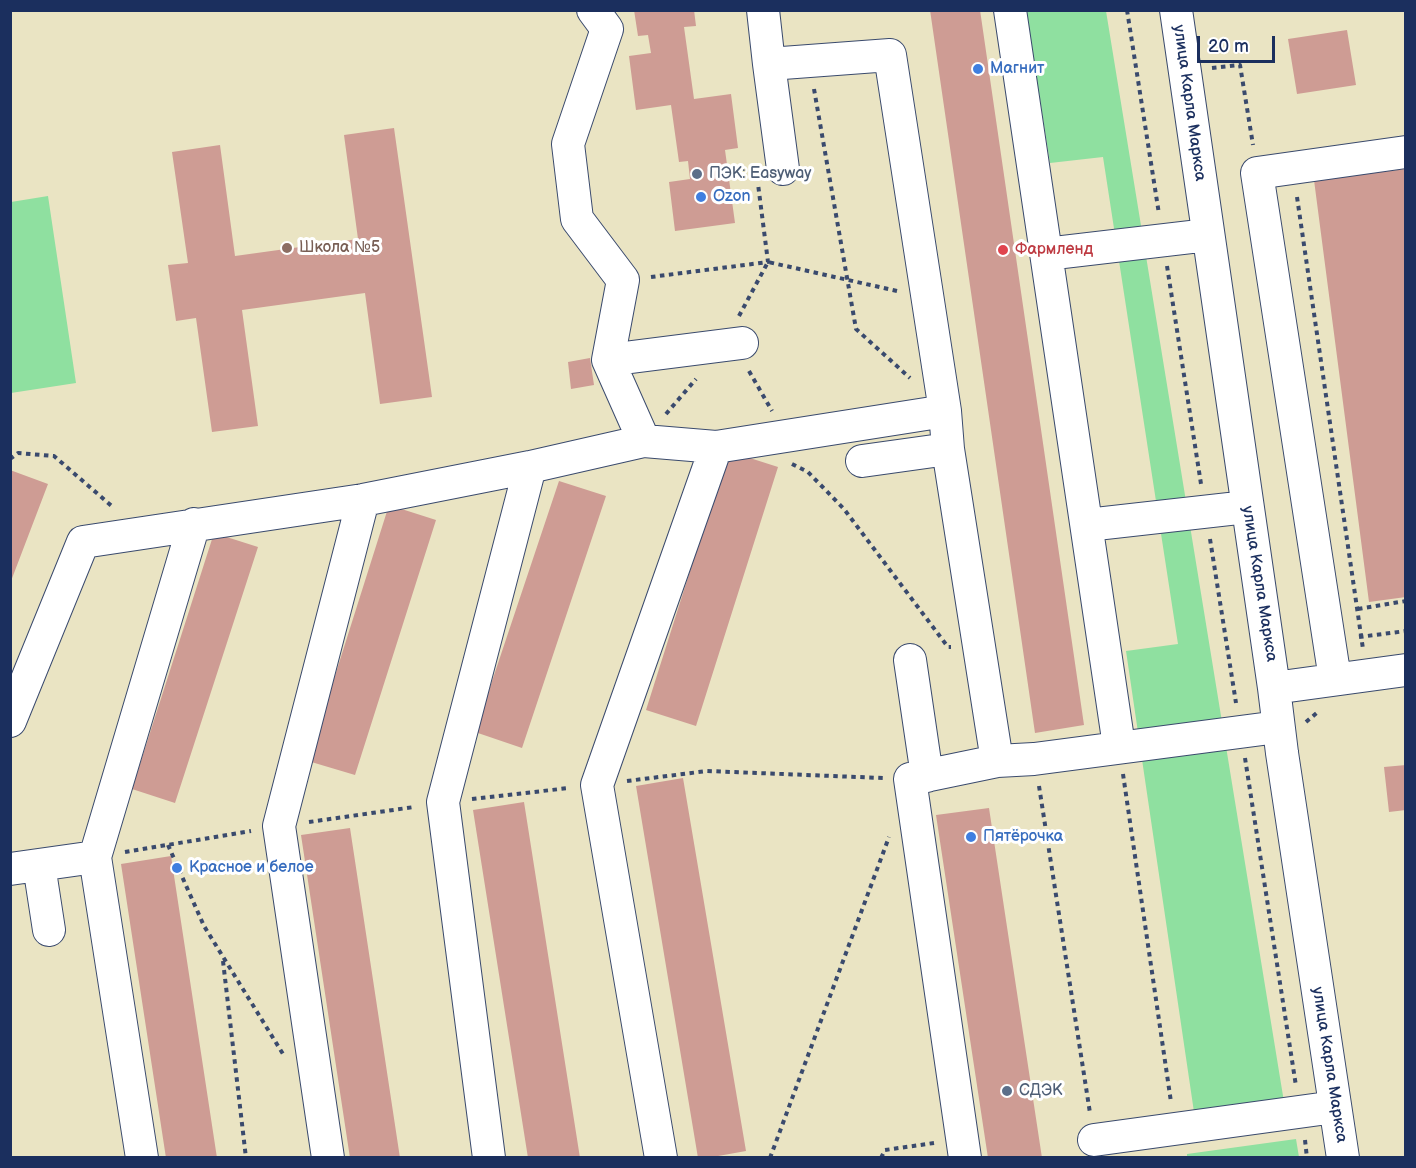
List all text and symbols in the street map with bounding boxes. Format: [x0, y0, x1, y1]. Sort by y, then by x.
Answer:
street label: улица Карла Маркса [1169, 24, 1209, 182]
scale bar [1200, 24, 1278, 62]
text: 20 m [1208, 36, 1249, 57]
place label: Магнит [990, 59, 1045, 79]
marker: Магнит [971, 62, 985, 76]
place label: ПЭК: Easyway [709, 164, 811, 184]
marker: ПЭК: Easyway [690, 167, 704, 181]
place label: Ozon [713, 187, 751, 207]
marker: Ozon [694, 190, 708, 204]
place label: Школа №5 [299, 238, 380, 258]
place label: Фармленд [1015, 240, 1093, 260]
marker: Школа №5 [280, 241, 294, 255]
marker: Фармленд [996, 243, 1010, 257]
street label: улица Карла Маркса [1237, 505, 1281, 663]
place label: Пятёрочка [983, 827, 1063, 847]
marker: Пятёрочка [964, 830, 978, 844]
place label: Красное и белое [189, 858, 314, 878]
marker: Красное и белое [170, 861, 184, 875]
street label: улица Карла Маркса [1307, 986, 1351, 1144]
place label: СДЭК [1019, 1081, 1062, 1101]
marker: СДЭК [1000, 1084, 1014, 1098]

